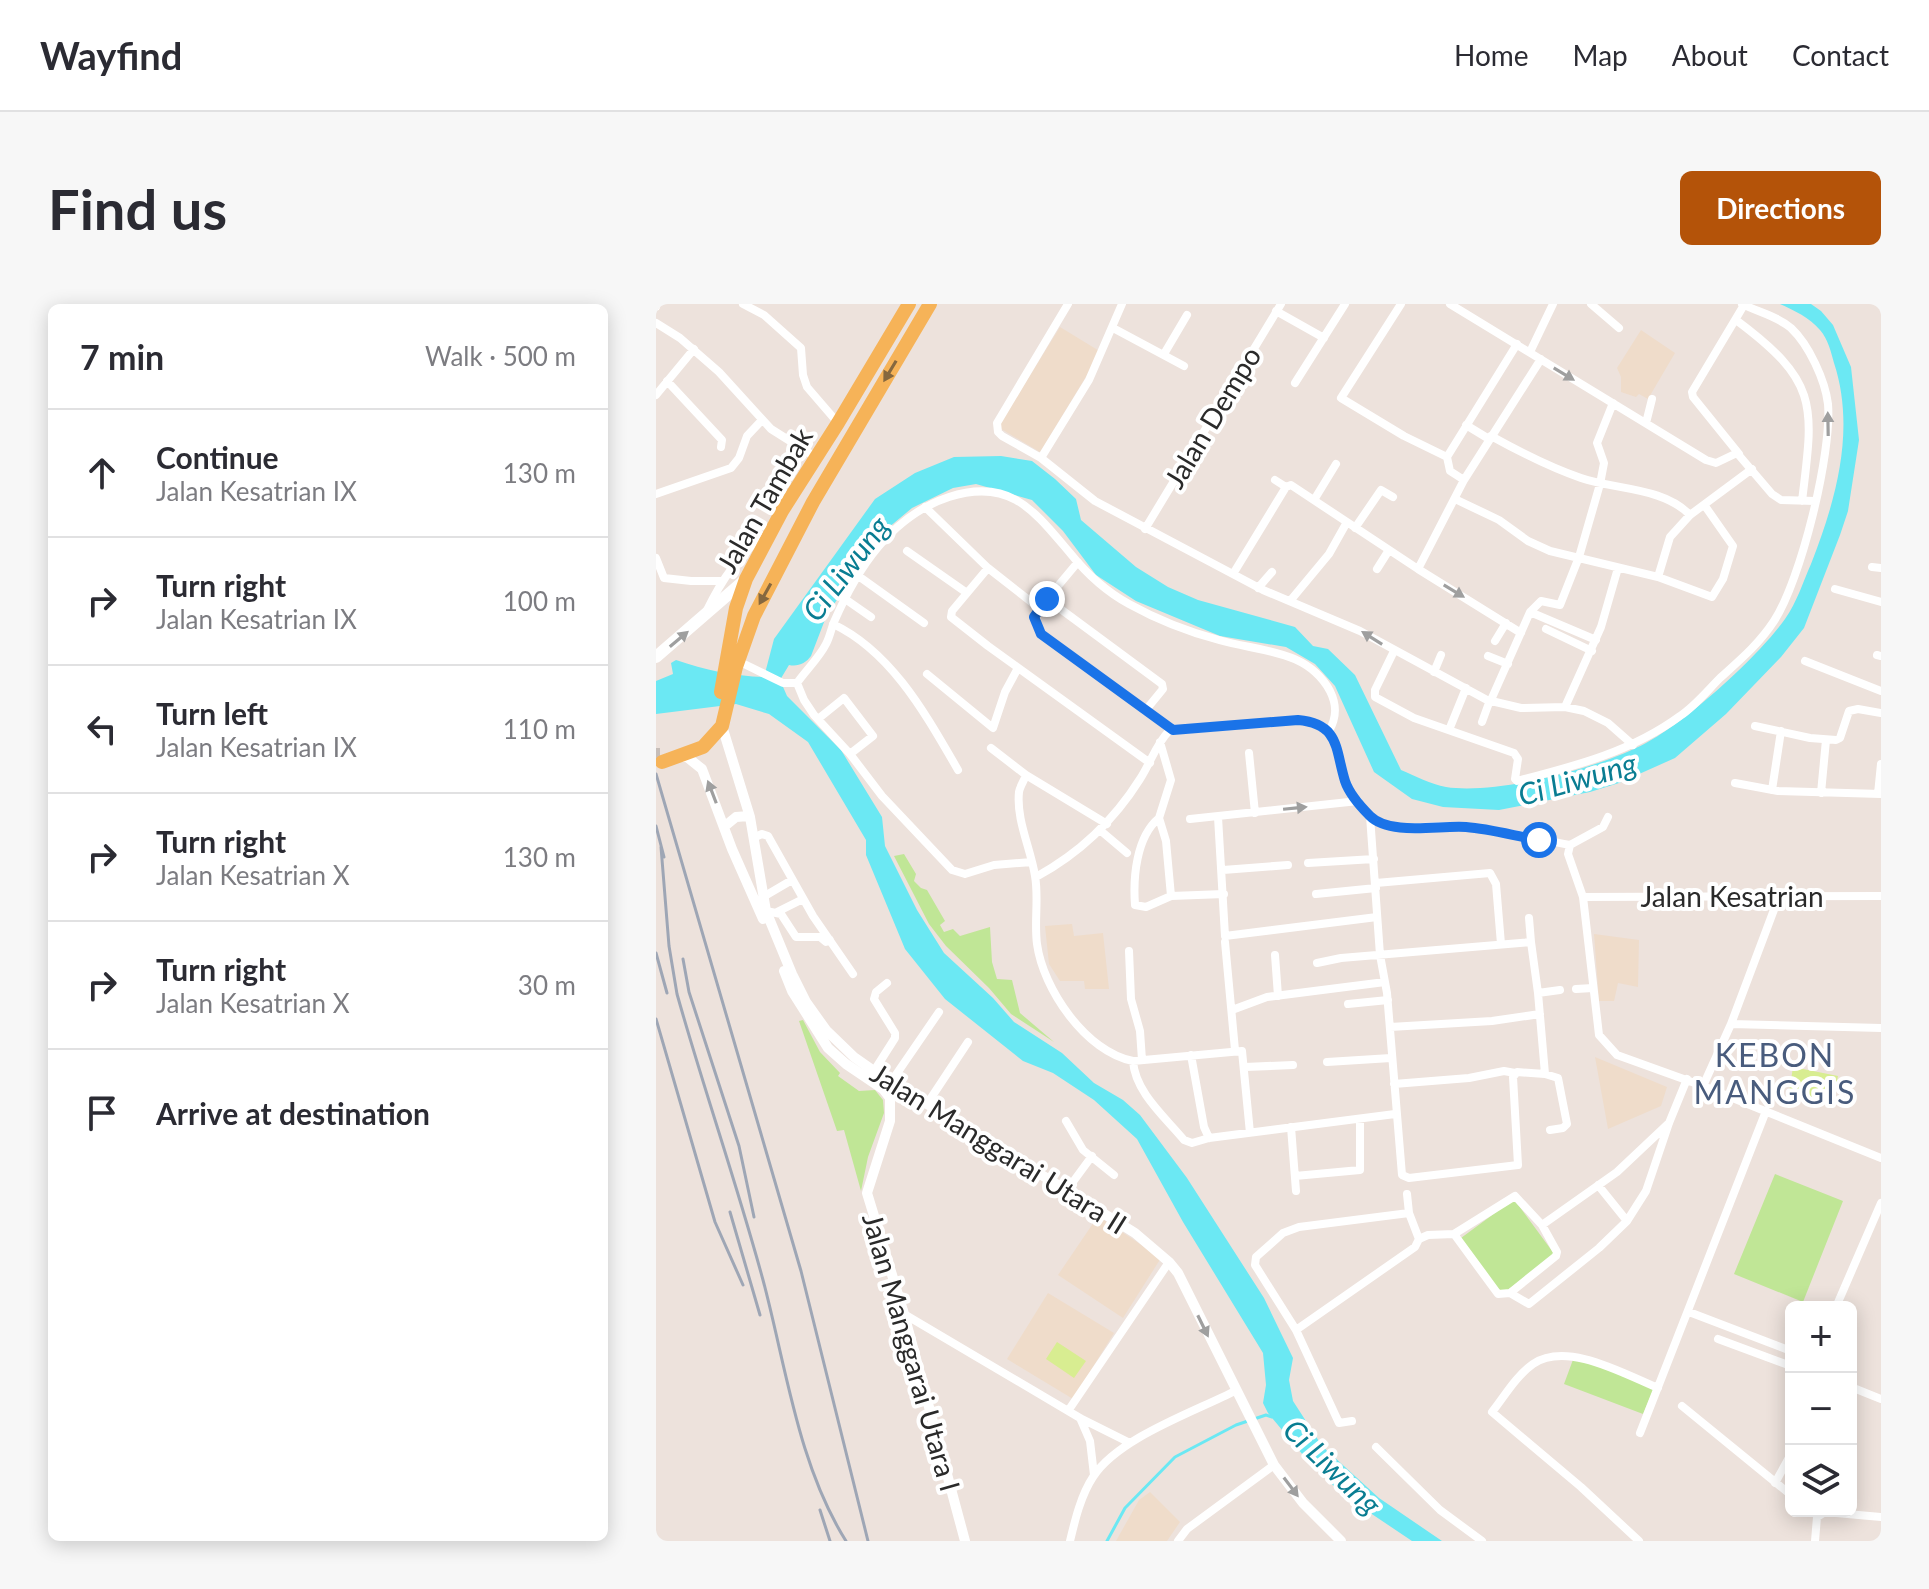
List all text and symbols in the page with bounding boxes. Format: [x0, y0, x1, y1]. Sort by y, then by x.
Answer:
text: Wayfind [40, 32, 182, 78]
text: Home [1454, 38, 1529, 72]
text: Map [1573, 38, 1628, 72]
text: About [1672, 38, 1748, 72]
text: Contact [1792, 38, 1889, 72]
button: Directions [1680, 171, 1881, 245]
text: Find us [48, 175, 227, 242]
text: 7 min [80, 336, 164, 377]
text: Walk · 500 m [425, 340, 576, 372]
street label: Jalan Dempo [1156, 340, 1268, 494]
one-way arrow [883, 360, 897, 382]
one-way arrow [1554, 366, 1575, 381]
one-way arrow [1822, 411, 1834, 436]
street label: Jalan Tambak [709, 421, 820, 579]
text: Continue [156, 439, 279, 475]
icon: ahead [80, 451, 124, 495]
text: 130 m [503, 457, 576, 489]
text: Jalan Kesatrian IX [156, 475, 357, 507]
water label: Ci Liwung [794, 508, 896, 627]
text: Turn right [156, 567, 286, 603]
icon: right [80, 579, 124, 623]
route end [1029, 581, 1065, 617]
one-way arrow [758, 583, 772, 606]
one-way arrow [1443, 584, 1465, 598]
text: 100 m [503, 585, 576, 617]
text: Jalan Kesatrian IX [156, 603, 357, 635]
one-way arrow [669, 630, 689, 648]
one-way arrow [1362, 631, 1383, 646]
text: Turn left [156, 695, 268, 731]
icon: left [80, 707, 124, 751]
text: 110 m [503, 713, 576, 745]
text: Jalan Kesatrian IX [156, 731, 357, 763]
water label: Ci Liwung [1514, 744, 1641, 812]
one-way arrow [705, 780, 718, 804]
one-way arrow [1283, 802, 1308, 815]
route start [1521, 822, 1557, 858]
text: Turn right [156, 823, 286, 859]
icon: right [80, 835, 124, 879]
text: 130 m [503, 841, 576, 873]
text: Jalan Kesatrian X [156, 859, 350, 891]
street label: Jalan Kesatrian [1640, 879, 1824, 913]
text: Turn right [156, 951, 286, 987]
icon: right [80, 963, 124, 1007]
text: 30 m [518, 969, 576, 1001]
text: Jalan Kesatrian X [156, 987, 350, 1019]
district label: KEBON MANGGIS [1694, 1035, 1856, 1111]
street label: Jalan Manggarai Utara II [865, 1055, 1133, 1241]
icon: arrive [80, 1091, 124, 1135]
text: Arrive at destination [156, 1095, 430, 1131]
street label: Jalan Manggarai Utara I [856, 1209, 968, 1495]
map controls [1785, 1301, 1857, 1517]
button: + [1785, 1301, 1857, 1373]
one-way arrow [1197, 1314, 1210, 1337]
button: − [1785, 1373, 1857, 1445]
water label: Ci Liwung [1277, 1411, 1390, 1522]
button: layers [1785, 1445, 1857, 1517]
one-way arrow [1282, 1477, 1298, 1497]

